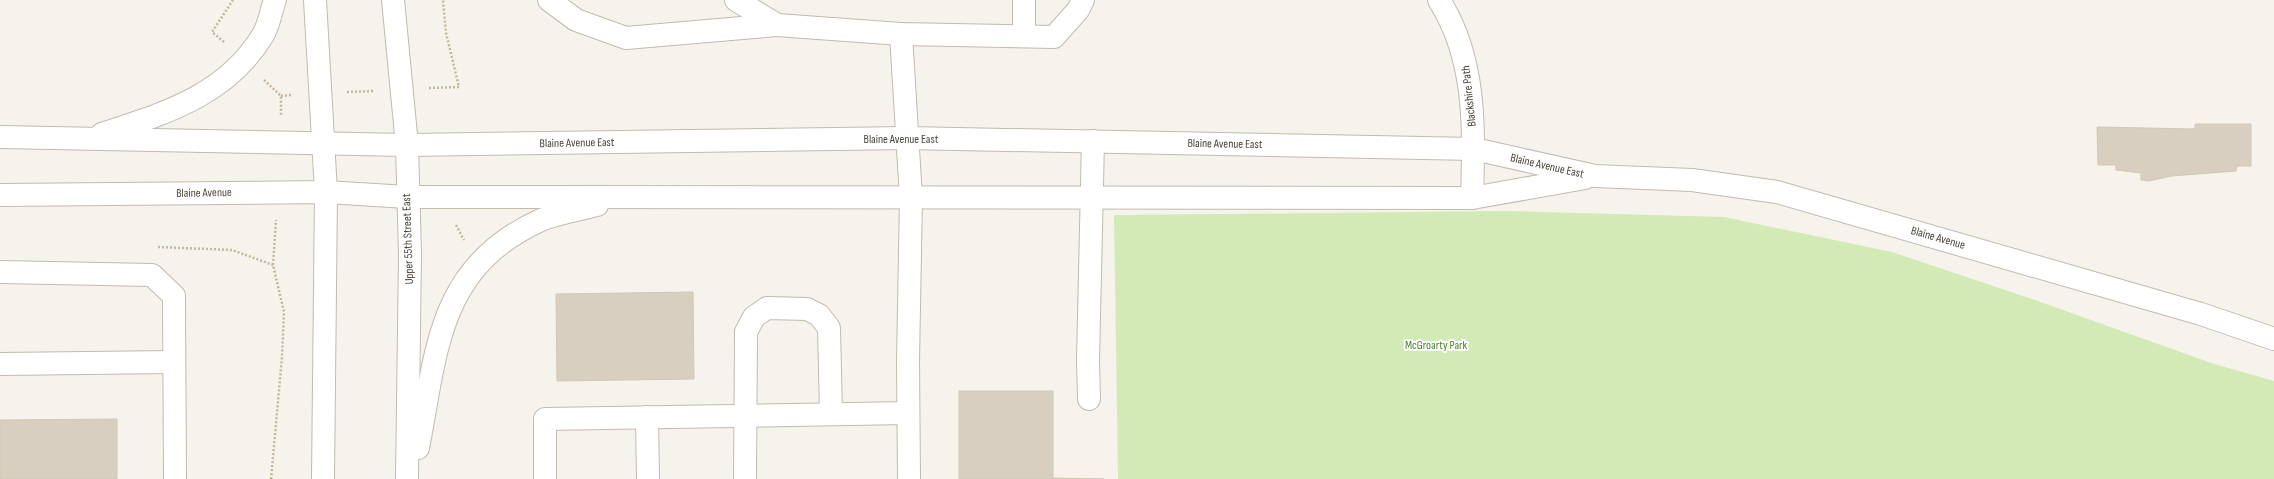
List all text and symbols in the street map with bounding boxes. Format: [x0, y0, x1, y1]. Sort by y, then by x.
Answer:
street label: Blackshire Path [1458, 65, 1480, 127]
street label: Blaine Avenue East [864, 132, 939, 147]
street label: Blaine Avenue East [539, 135, 615, 151]
street label: Blaine Avenue East [1187, 136, 1263, 152]
street label: Blaine Avenue East [1509, 150, 1585, 182]
street label: Blaine Avenue [176, 185, 232, 201]
street label: Upper 55th Street East [399, 193, 417, 285]
street label: Blaine Avenue [1909, 223, 1967, 253]
park label: McGroarty Park [1405, 338, 1467, 353]

